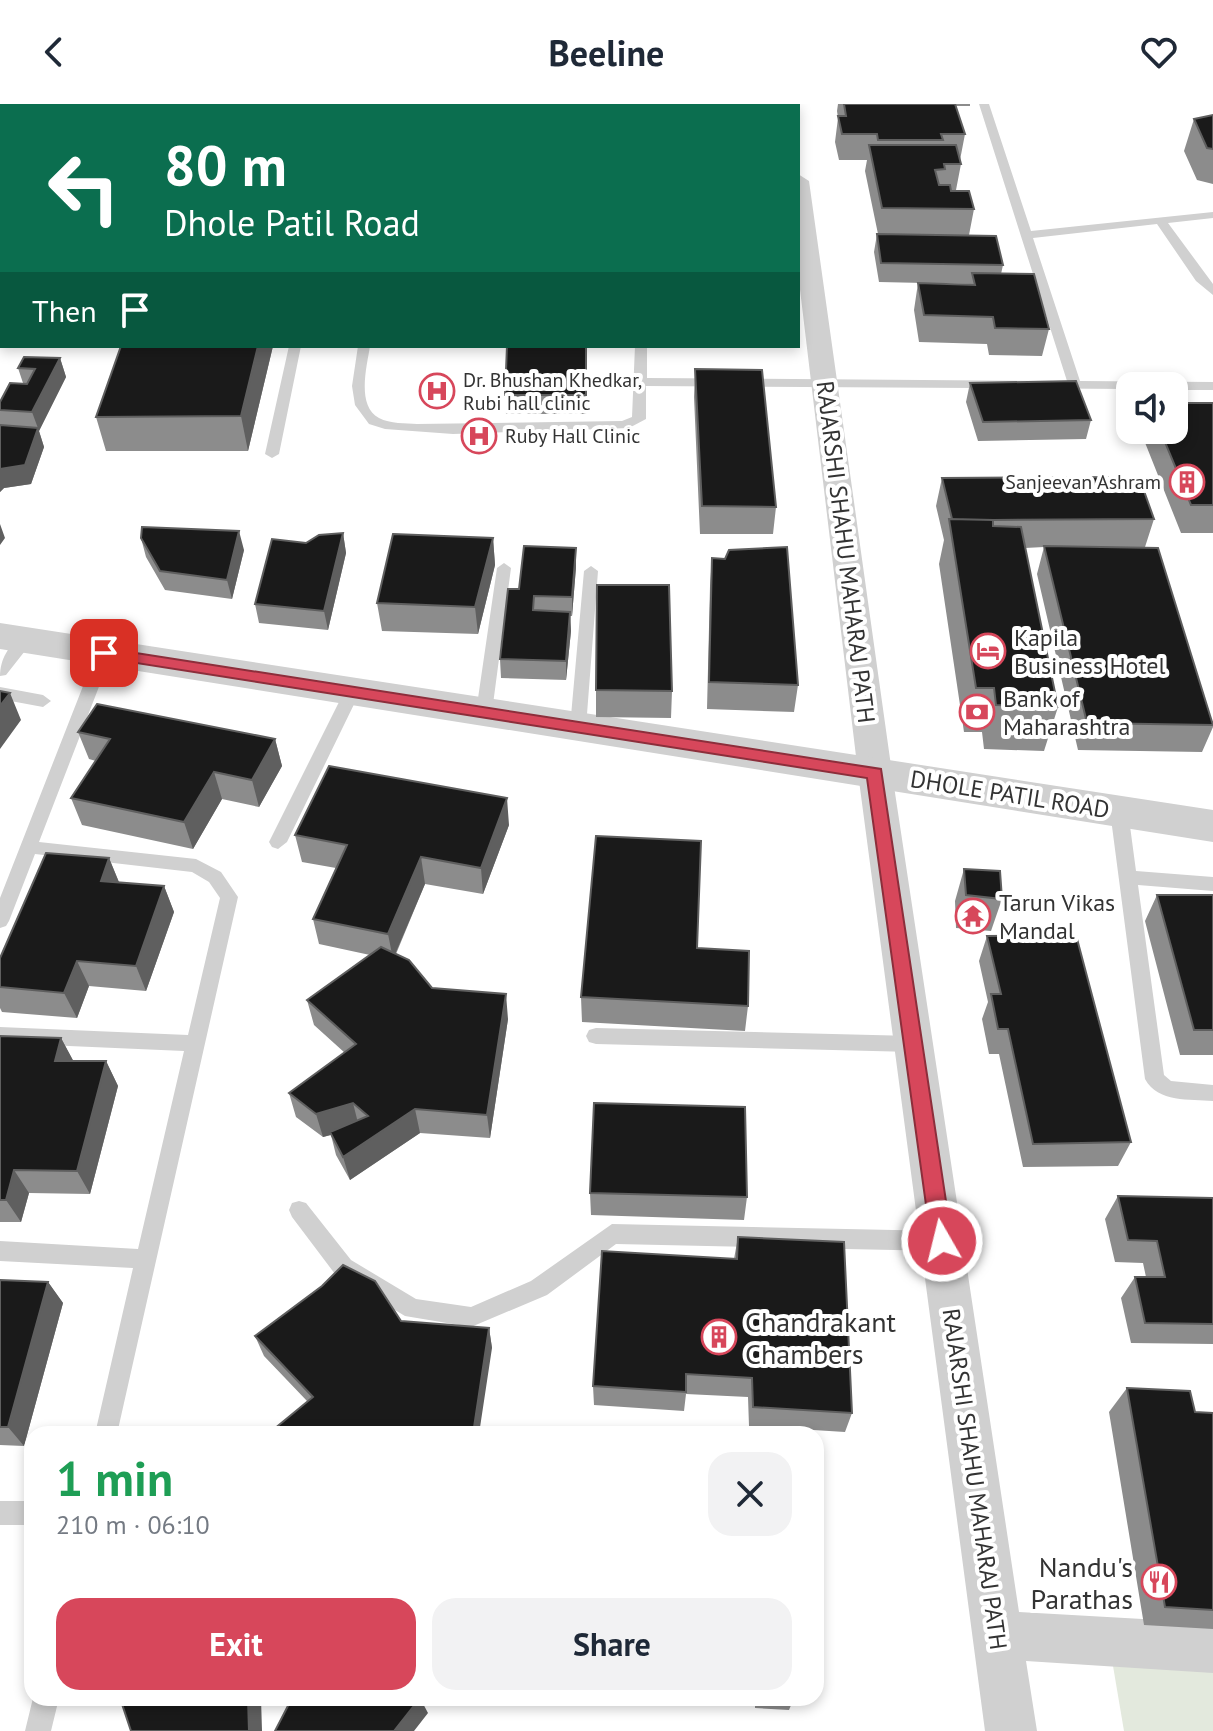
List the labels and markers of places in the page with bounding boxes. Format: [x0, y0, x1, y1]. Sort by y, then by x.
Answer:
place label: Dr. Bhushan Khedkar, Rubi hall clinic [463, 367, 642, 416]
hospital icon: Dr. Bhushan Khedkar, Rubi hall clinic [418, 372, 456, 410]
hospital icon: Ruby Hall Clinic [460, 417, 498, 455]
place label: Ruby Hall Clinic [505, 423, 640, 449]
building icon: Sanjeevan Ashram [1168, 463, 1206, 501]
place label: Sanjeevan Ashram [1005, 469, 1161, 495]
pin [70, 619, 138, 687]
place label: Kapila Business Hotel [1014, 622, 1166, 681]
hotel icon: Kapila Business Hotel [969, 632, 1007, 670]
place label: Bank of Maharashtra [1003, 683, 1130, 742]
bank icon: Bank of Maharashtra [958, 693, 996, 731]
place label: Tarun Vikas Mandal [999, 887, 1115, 946]
temple icon: Tarun Vikas Mandal [954, 897, 992, 935]
place label: Chandrakant Chambers [745, 1303, 897, 1372]
building icon: Chandrakant Chambers [700, 1318, 738, 1356]
place label: Nandu's Parathas [1031, 1548, 1133, 1617]
restaurant icon: Nandu's Parathas [1140, 1563, 1178, 1601]

